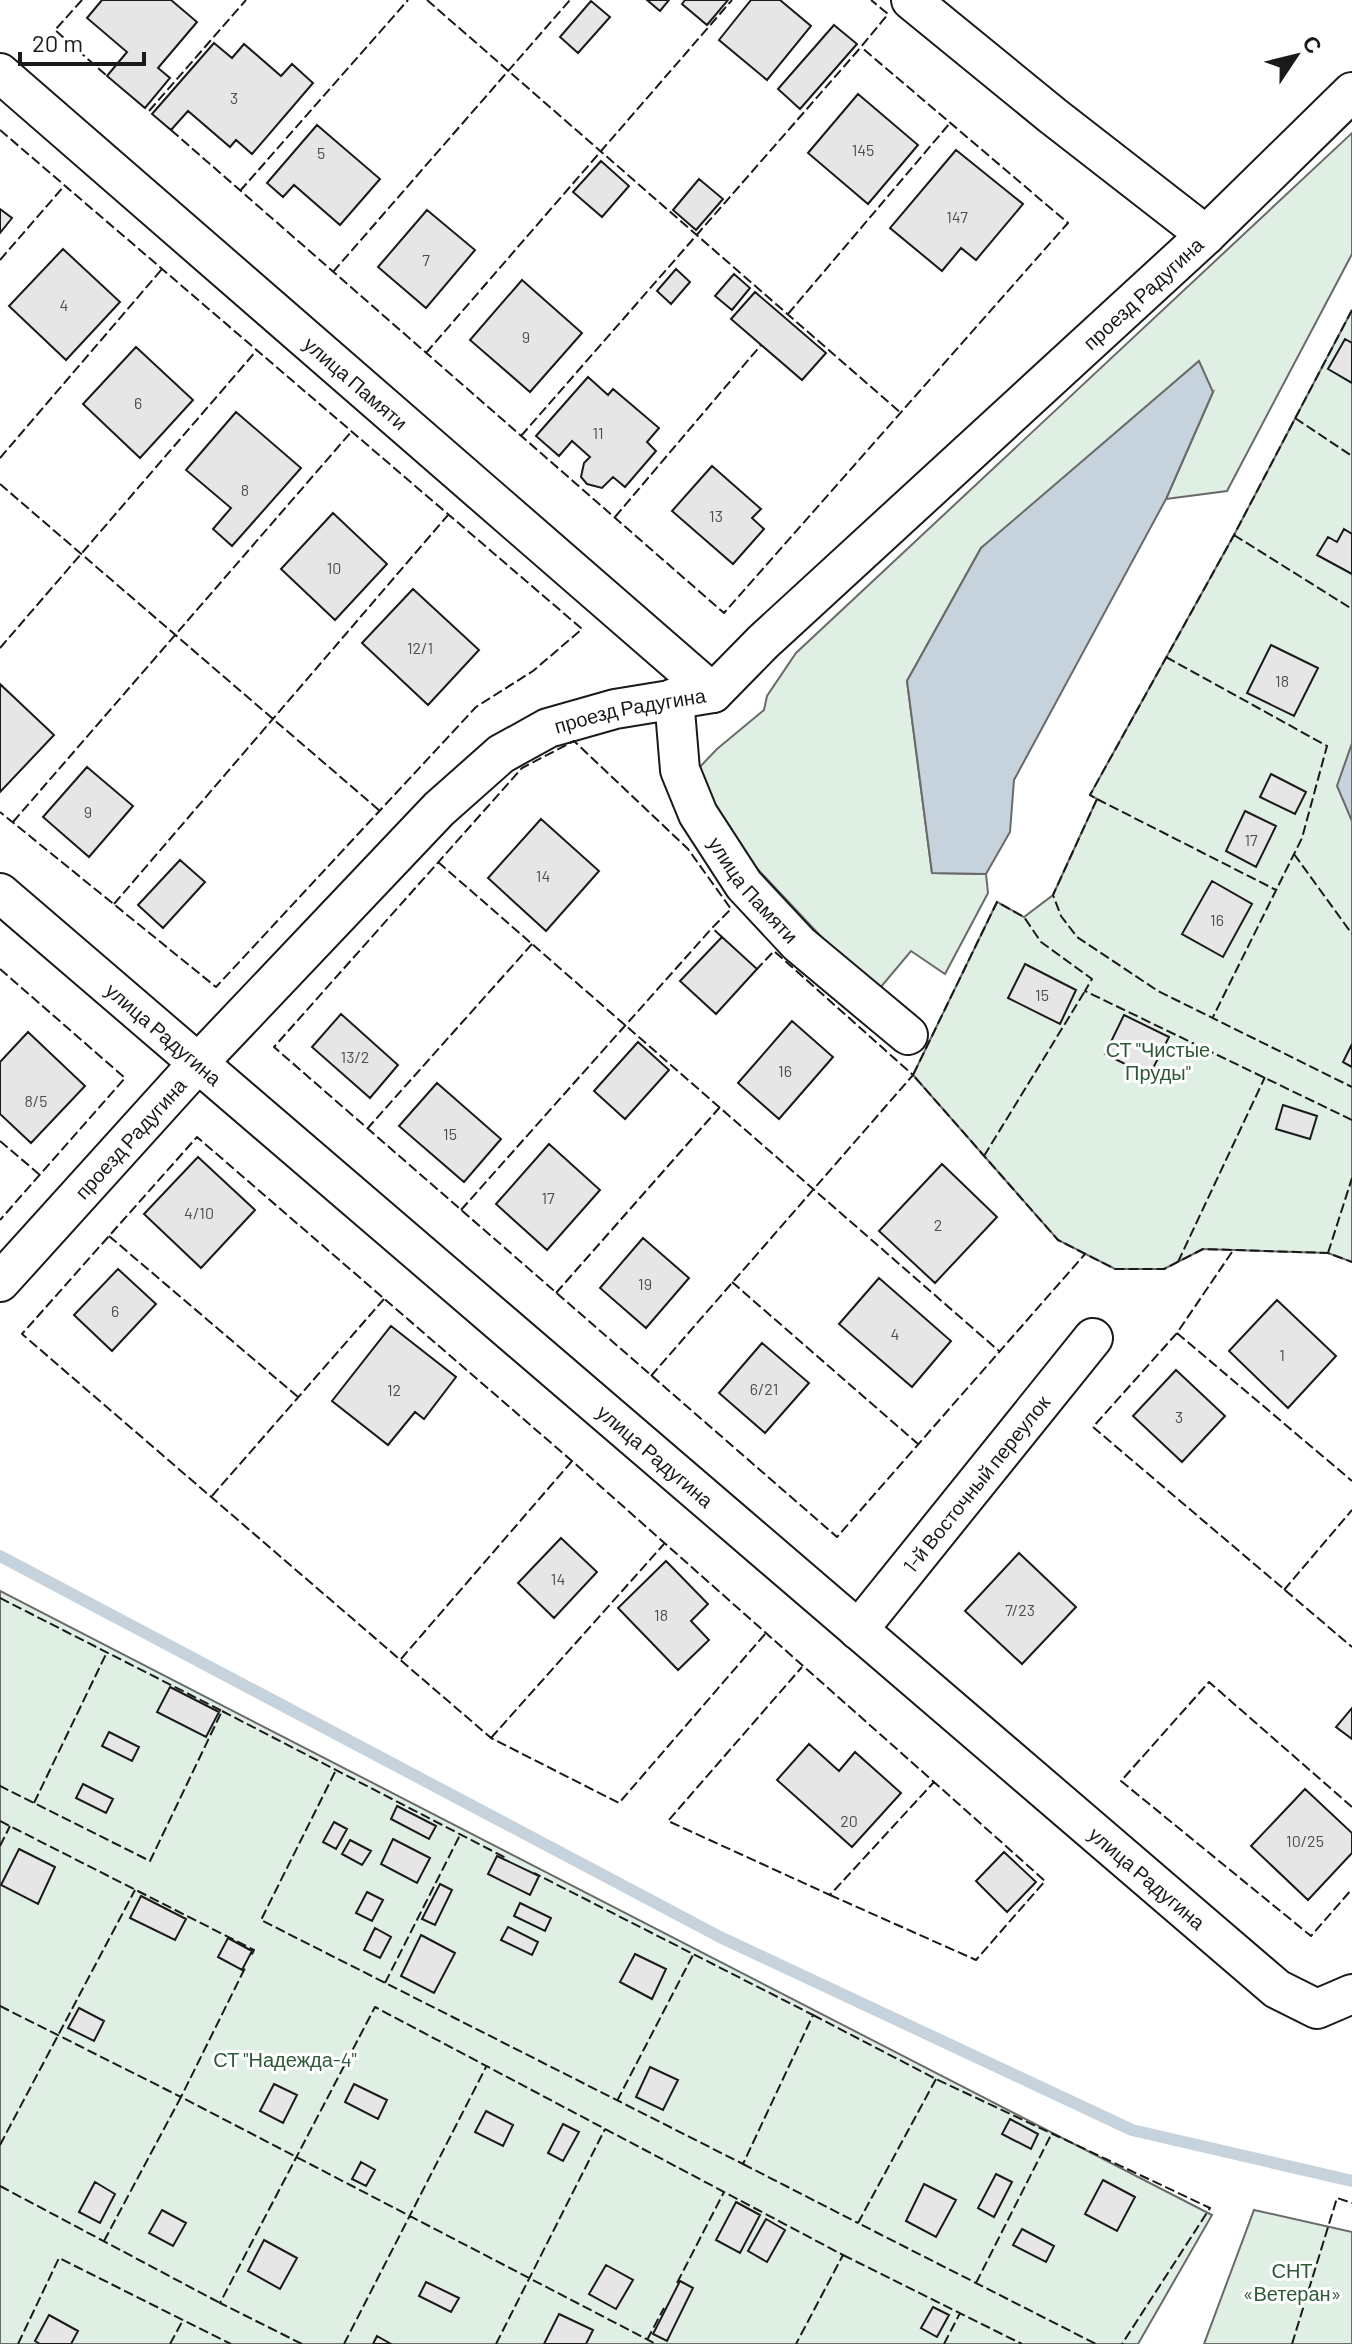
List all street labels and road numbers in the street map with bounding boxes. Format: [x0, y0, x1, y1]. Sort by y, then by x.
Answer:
street label: проезд Радугина [1078, 231, 1208, 354]
street label: улица Памяти [299, 331, 413, 434]
street label: проезд Радугина [551, 682, 708, 738]
street label: улица Памяти [704, 832, 803, 948]
street label: улица Радугина [101, 977, 227, 1091]
street label: проезд Радугина [69, 1072, 191, 1203]
street label: 1-й Восточный переулок [897, 1390, 1055, 1577]
street label: улица Радугина [593, 1399, 719, 1513]
street label: улица Радугина [1084, 1821, 1211, 1935]

